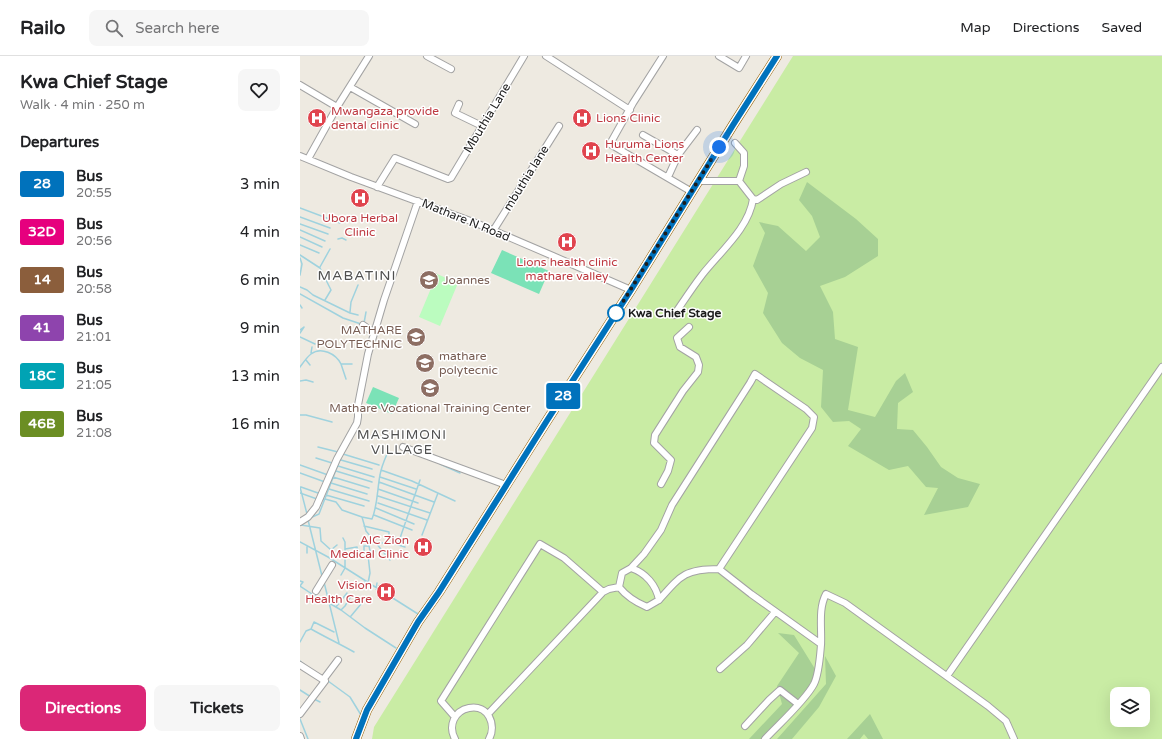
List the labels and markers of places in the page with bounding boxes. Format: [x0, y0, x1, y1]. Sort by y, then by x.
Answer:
place label: Mwangaza provide dental clinic [331, 104, 439, 132]
hospital icon: Mwangaza provide dental clinic [306, 107, 328, 129]
hospital icon: Lions Clinic [571, 107, 593, 129]
place label: Lions Clinic [596, 111, 660, 125]
place label: Huruma Lions Health Center [605, 137, 685, 165]
hospital icon: Huruma Lions Health Center [580, 140, 602, 162]
hospital icon: Ubora Herbal Clinic [349, 187, 371, 209]
place label: Ubora Herbal Clinic [322, 211, 398, 239]
hospital icon: Lions health clinic mathare valley [556, 231, 578, 253]
place label: Lions health clinic mathare valley [516, 255, 618, 283]
school or university icon: Joannes [418, 269, 440, 291]
place label: Joannes [443, 273, 490, 287]
marker: Kwa Chief Stage [607, 304, 625, 322]
place label: Kwa Chief Stage [628, 306, 721, 321]
place label: MATHARE POLYTECHNIC [317, 323, 402, 351]
school or university icon: MATHARE POLYTECHNIC [405, 326, 427, 348]
place label: mathare polytecnic [439, 349, 498, 377]
school or university icon: mathare polytecnic [414, 352, 436, 374]
school or university icon: Mathare Vocational Training Center [419, 377, 441, 399]
place label: Mathare Vocational Training Center [329, 401, 531, 415]
place label: AIC Zion Medical Clinic [330, 533, 409, 561]
hospital icon: AIC Zion Medical Clinic [412, 536, 434, 558]
place label: Vision Health Care [305, 578, 372, 606]
hospital icon: Vision Health Care [375, 581, 397, 603]

